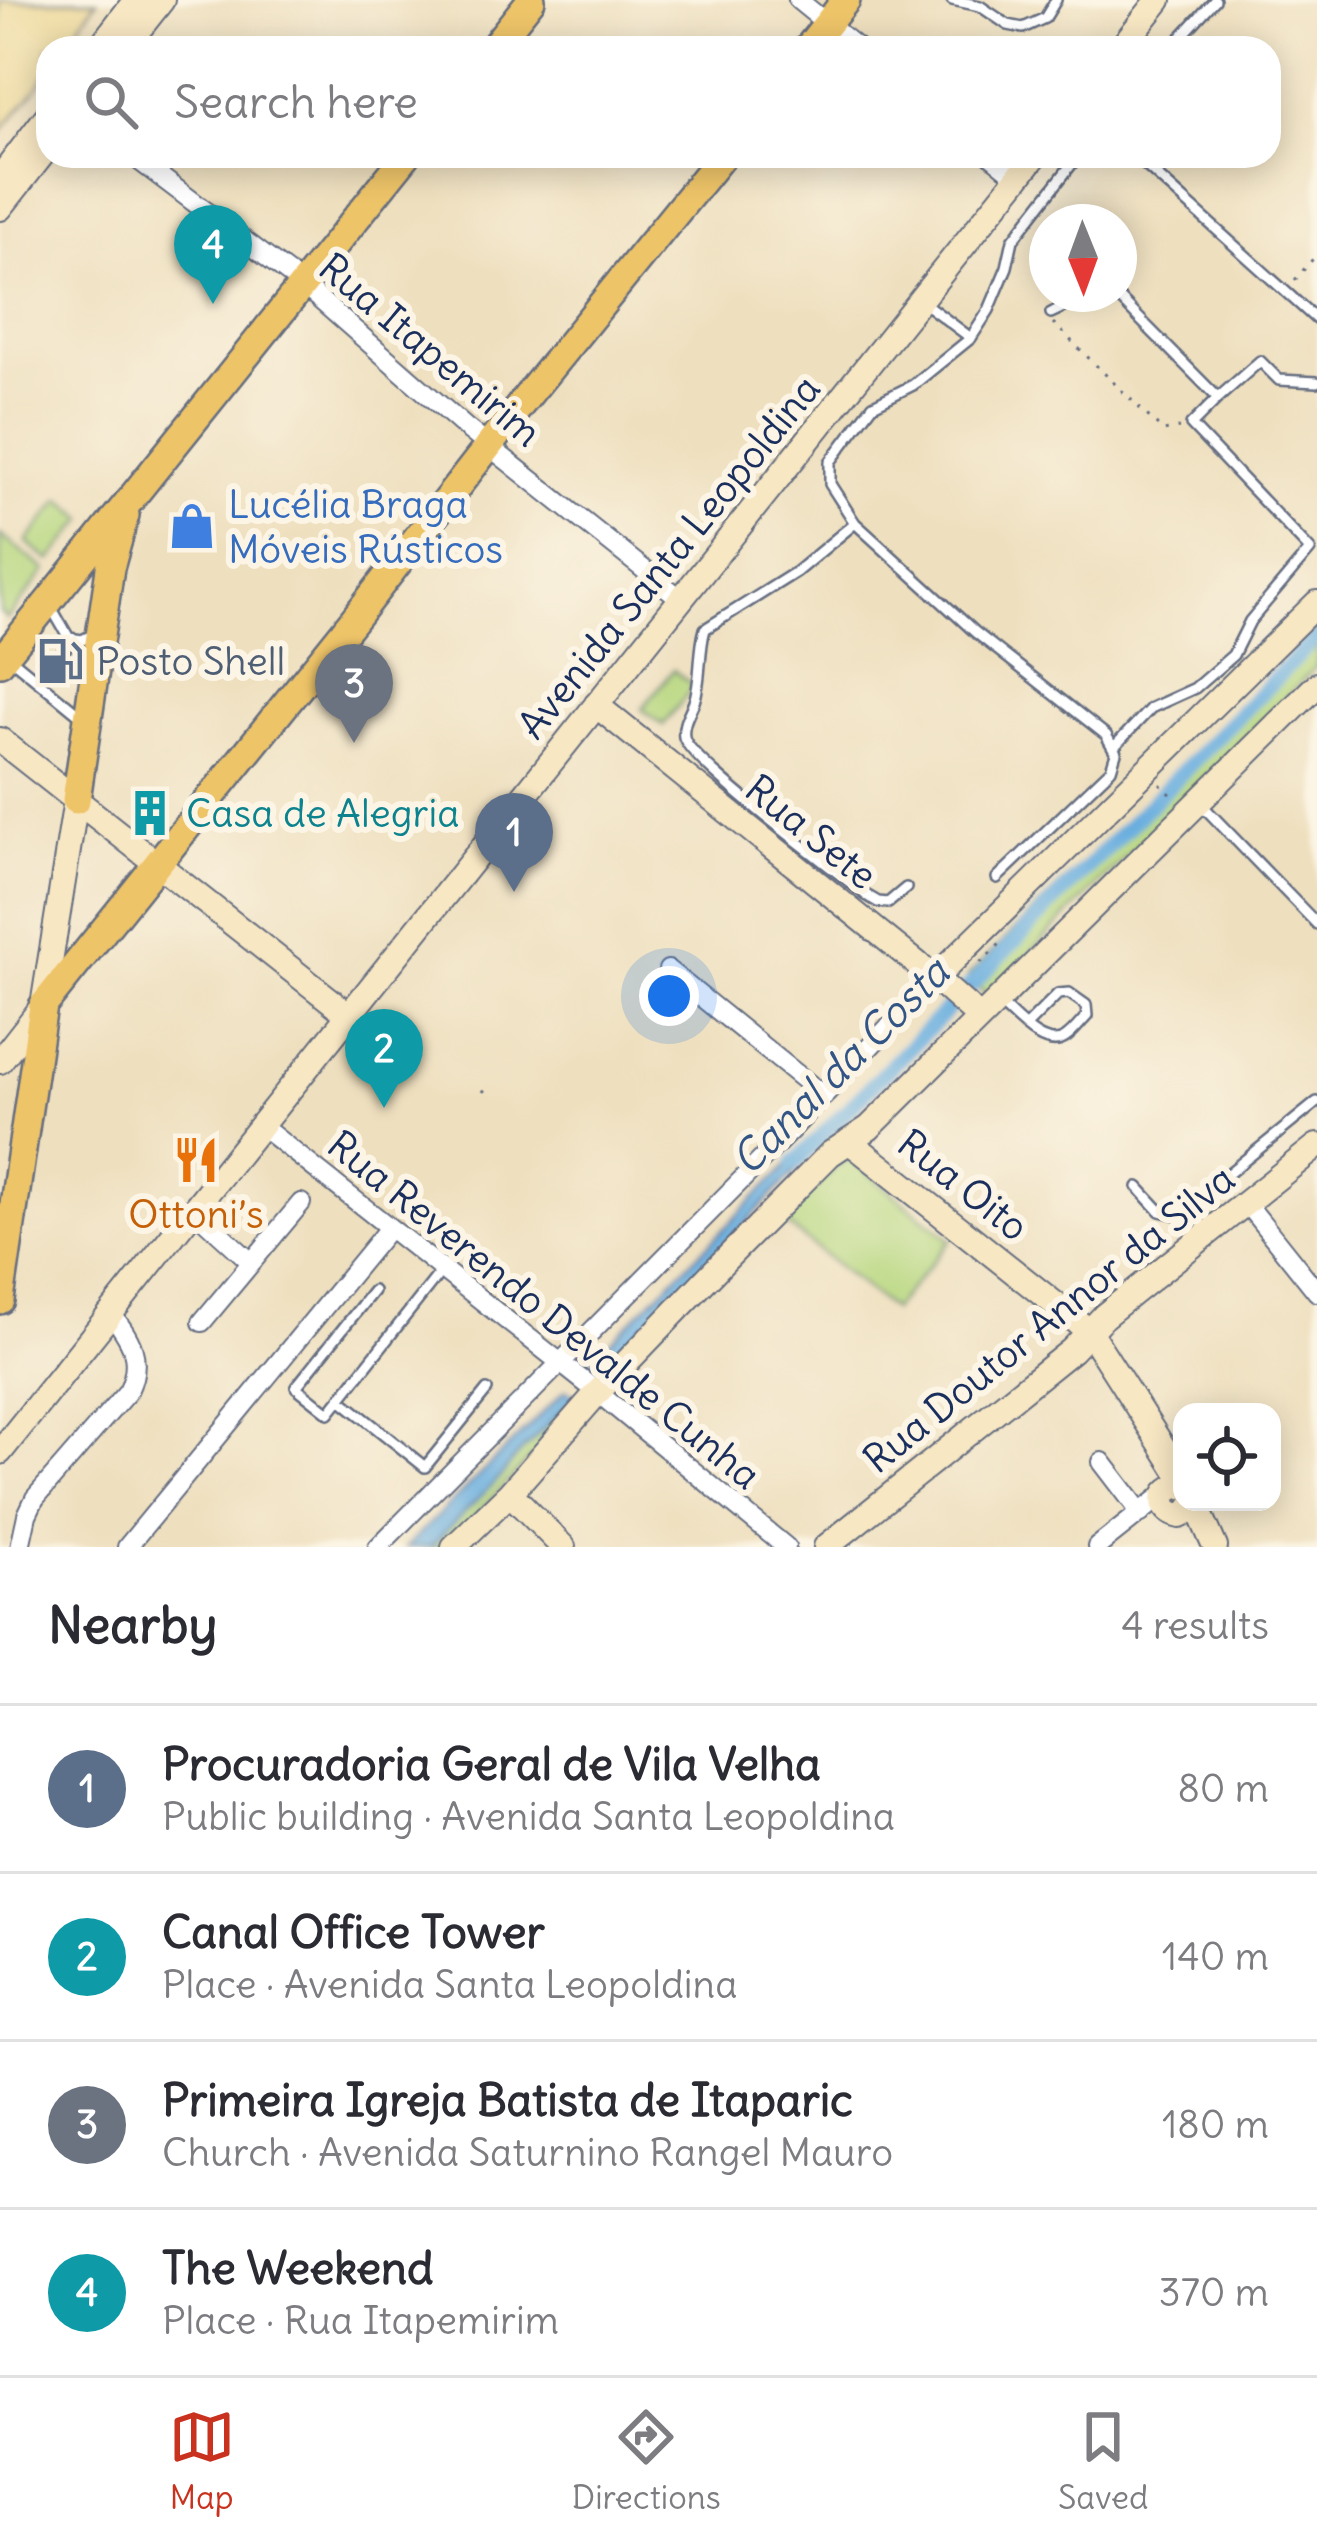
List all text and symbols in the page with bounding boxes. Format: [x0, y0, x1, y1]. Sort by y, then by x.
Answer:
search box [36, 36, 1281, 168]
icon: search [78, 69, 144, 135]
text: Search here [174, 74, 418, 130]
north arrow [1029, 204, 1137, 312]
pin: 4 [174, 205, 252, 304]
street label: Rua Itapemirim [309, 243, 551, 457]
street label: Avenida Santa Leopoldina [507, 365, 831, 749]
place label: Lucélia Braga Móveis Rústicos [228, 480, 503, 574]
shop icon: Lucélia Braga Móveis Rústicos [167, 501, 217, 551]
fuel station icon: Posto Shell [35, 636, 85, 686]
place label: Posto Shell [96, 637, 285, 686]
pin: 3 [315, 644, 393, 743]
street label: Rua Sete [735, 764, 887, 900]
building icon: Casa de Alegria [125, 788, 175, 838]
place label: Casa de Alegria [186, 789, 459, 838]
pin: 1 [475, 793, 553, 892]
water label: Canal da Costa [721, 945, 961, 1185]
your location [639, 966, 699, 1026]
pin: 2 [345, 1009, 423, 1108]
street label: Rua Oito [888, 1119, 1038, 1251]
street label: Rua Reverendo Devalde Cunha [318, 1120, 770, 1500]
restaurant icon: Ottoni’s [171, 1135, 221, 1185]
street label: Rua Doutor Annor da Silva [854, 1154, 1244, 1484]
place label: Ottoni’s [128, 1190, 264, 1239]
map controls [1173, 1403, 1281, 1511]
button: locate [1173, 1403, 1281, 1511]
text: Nearby [48, 1593, 217, 1657]
text: 4 results [1121, 1601, 1269, 1650]
text: Procuradoria Geral de Vila Velha [162, 1736, 821, 1792]
text: 1 [79, 1764, 95, 1813]
text: 80 m [1177, 1764, 1269, 1813]
text: Public building · Avenida Santa Leopoldina [162, 1792, 895, 1841]
text: Canal Office Tower [162, 1904, 545, 1960]
text: 2 [76, 1932, 98, 1981]
text: 140 m [1162, 1932, 1269, 1981]
text: Place · Avenida Santa Leopoldina [162, 1960, 737, 2009]
text: Primeira Igreja Batista de Itaparic [162, 2072, 853, 2128]
text: 3 [76, 2100, 98, 2149]
text: 180 m [1162, 2100, 1269, 2149]
text: Church · Avenida Saturnino Rangel Mauro [162, 2128, 893, 2177]
text: The Weekend [162, 2240, 434, 2296]
text: 4 [76, 2268, 98, 2317]
text: 370 m [1159, 2268, 1269, 2317]
text: Place · Rua Itapemirim [162, 2296, 559, 2345]
tab: Map [169, 2404, 235, 2518]
tab: Directions [572, 2404, 721, 2518]
tab: Saved [1058, 2404, 1148, 2518]

